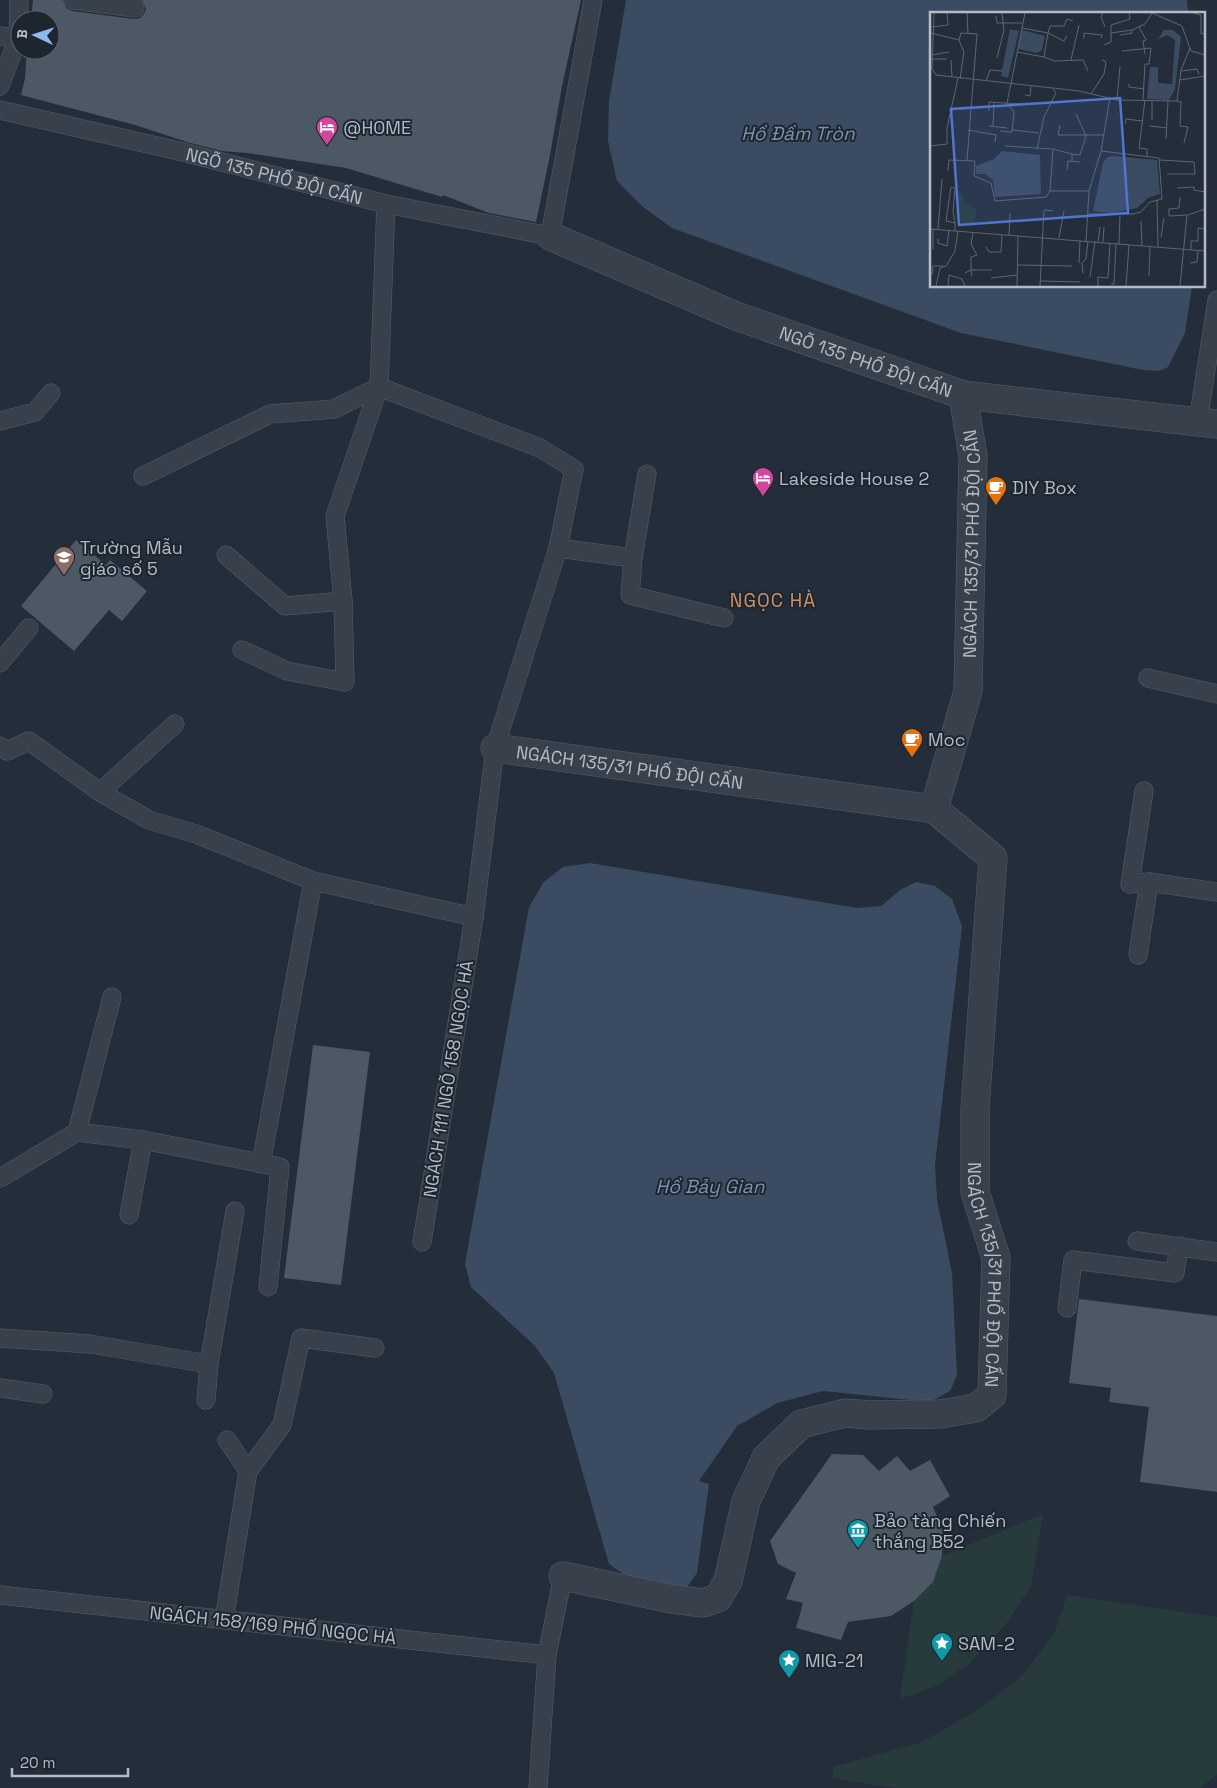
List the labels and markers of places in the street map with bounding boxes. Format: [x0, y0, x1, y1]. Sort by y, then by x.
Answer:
hotel icon: @HOME [315, 115, 339, 146]
place label: @HOME [343, 116, 411, 139]
hotel icon: Lakeside House 2 [751, 466, 775, 497]
place label: Lakeside House 2 [779, 467, 929, 490]
cafe icon: DIY Box [984, 475, 1008, 506]
place label: DIY Box [1012, 476, 1077, 499]
place label: Trường Mẫu giáo số 5 [80, 536, 183, 580]
school or university icon: Trường Mẫu giáo số 5 [52, 545, 76, 576]
cafe icon: Moc [900, 727, 924, 758]
place label: Moc [928, 728, 965, 751]
place label: Bảo tàng Chiến thắng B52 [874, 1509, 1006, 1553]
museum icon: Bảo tàng Chiến thắng B52 [846, 1518, 870, 1549]
place icon: SAM-2 [930, 1631, 954, 1662]
place label: SAM-2 [958, 1632, 1015, 1655]
place icon: MIG-21 [777, 1648, 801, 1679]
place label: MIG-21 [805, 1649, 863, 1672]

